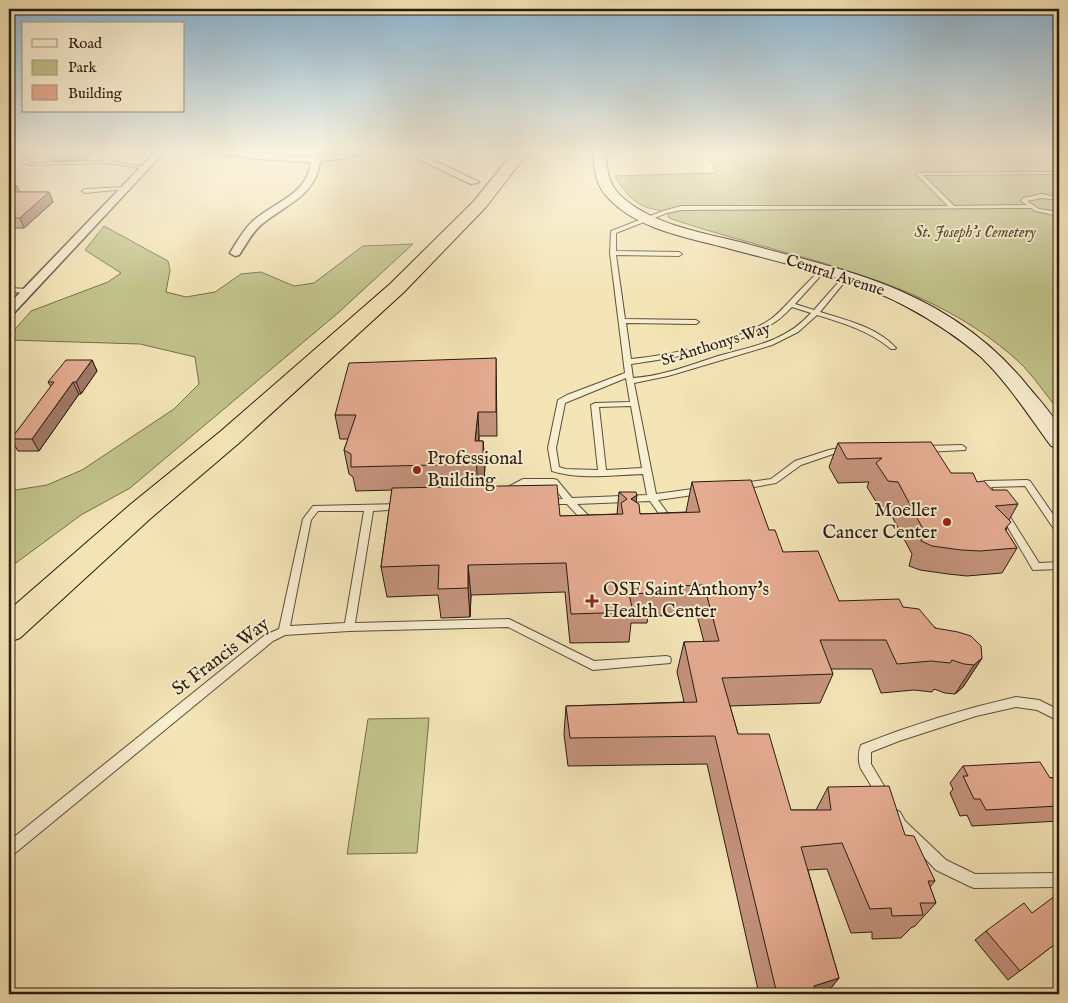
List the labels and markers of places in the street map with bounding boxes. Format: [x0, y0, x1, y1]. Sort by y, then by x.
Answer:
place label: Professional Building [427, 447, 524, 493]
marker: Professional Building [411, 464, 423, 476]
place label: Moeller Cancer Center [822, 499, 937, 545]
marker: Moeller Cancer Center [941, 516, 953, 528]
place label: OSF Saint Anthony's Health Center [603, 578, 769, 624]
marker: OSF Saint Anthony's Health Center [585, 594, 599, 608]

